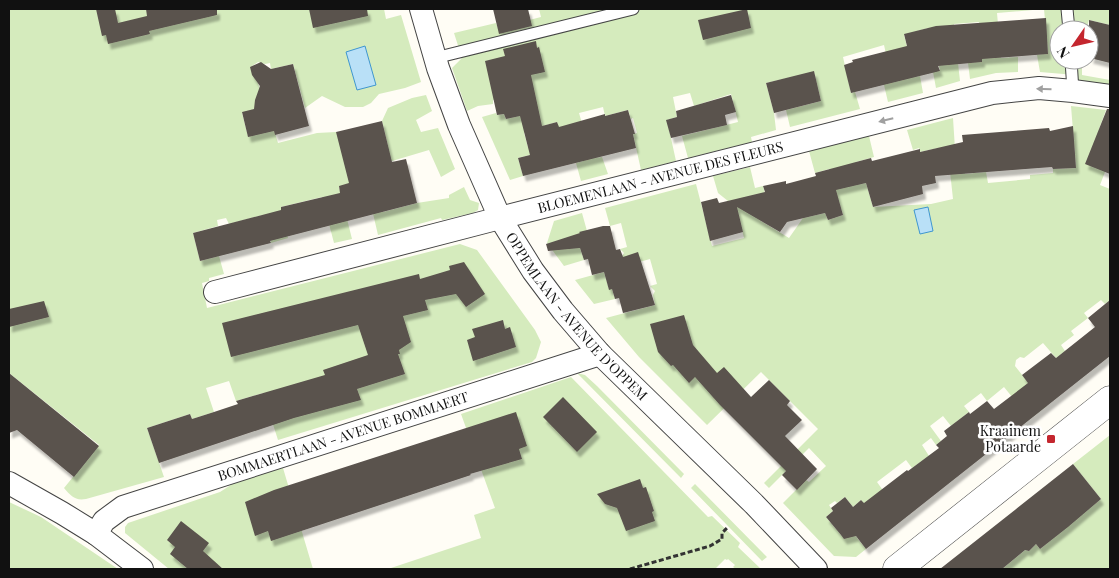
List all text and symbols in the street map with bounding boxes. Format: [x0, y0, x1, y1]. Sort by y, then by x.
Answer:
north arrow [1049, 20, 1099, 70]
text: N [1052, 43, 1074, 62]
one-way arrow [1036, 85, 1052, 93]
one-way arrow [878, 116, 893, 124]
street label: BLOEMENLAAN - AVENUE DES FLEURS [535, 136, 785, 217]
street label: OPPEMLAAN - AVENUE D'OPPEM [502, 228, 652, 404]
street label: BOMMAERTLAAN - AVENUE BOMMAERT [215, 387, 471, 485]
place label: Kraainem Potaarde [980, 421, 1042, 456]
marker: Kraainem Potaarde [1045, 433, 1057, 445]

